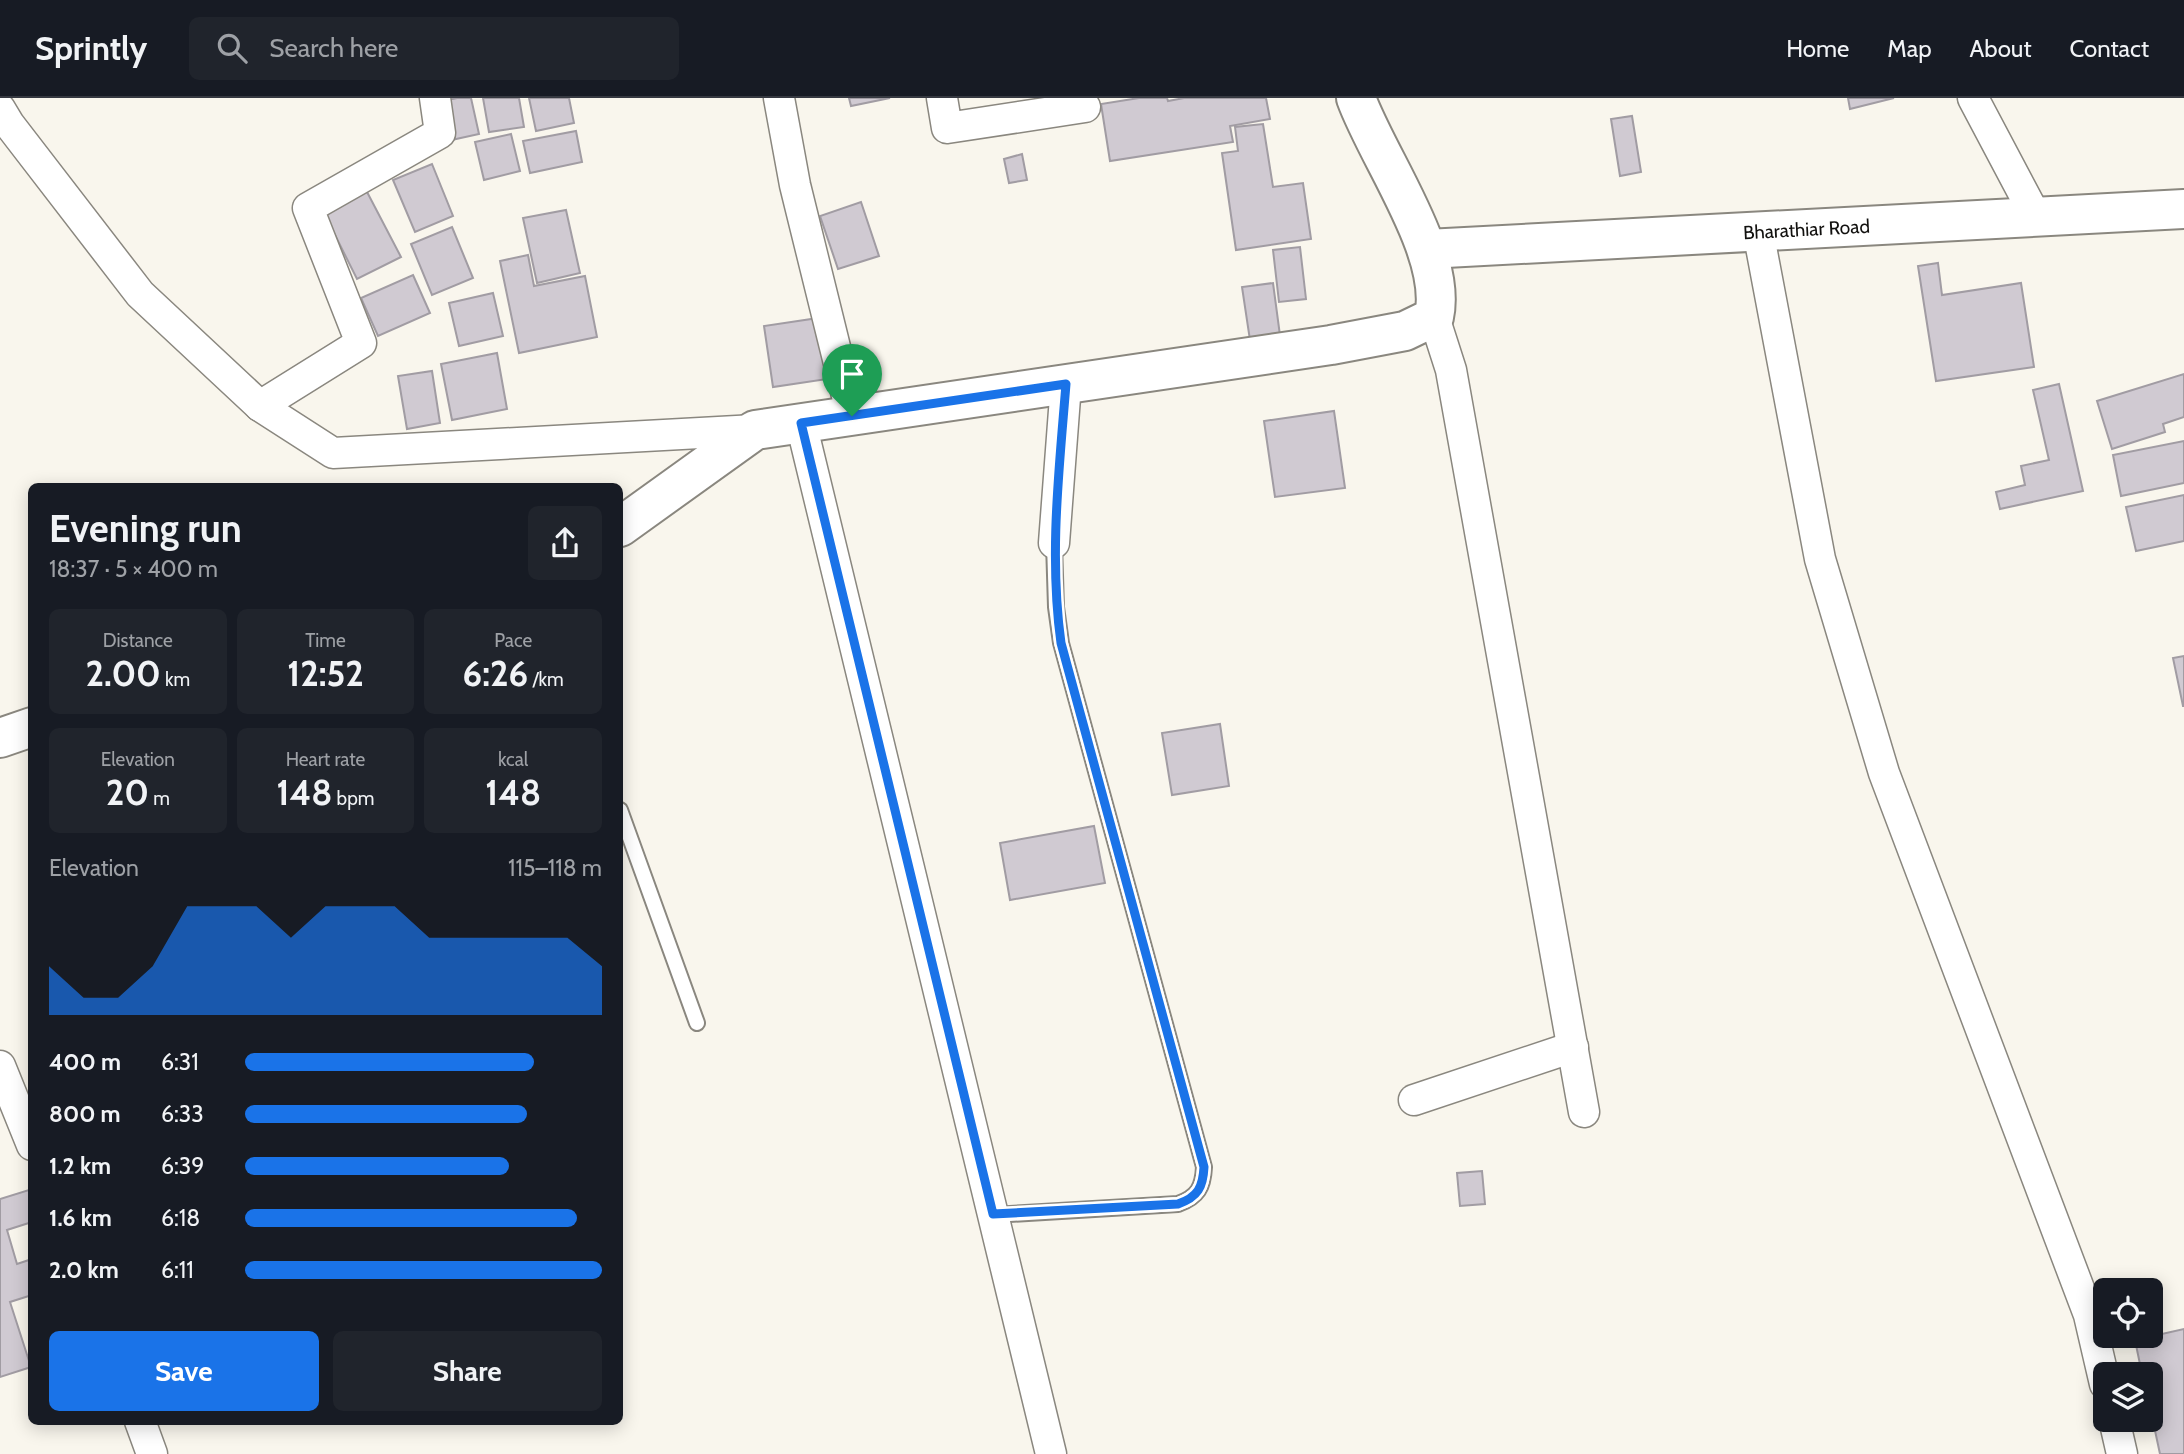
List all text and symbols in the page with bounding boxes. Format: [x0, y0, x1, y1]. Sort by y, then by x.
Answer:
search box [189, 17, 679, 80]
text: Sprintly [35, 28, 147, 68]
icon: search [213, 29, 251, 67]
text: Search here [269, 32, 398, 64]
text: Home [1786, 34, 1849, 63]
text: Map [1887, 34, 1932, 63]
text: About [1970, 34, 2032, 63]
text: Contact [2070, 34, 2149, 63]
street label: Bharathiar Road [1743, 214, 1870, 244]
pin [822, 344, 882, 416]
icon: arrive [833, 355, 871, 393]
text: Evening run [49, 505, 242, 552]
button: share [528, 506, 602, 580]
text: 18:37 · 5 × 400 m [49, 555, 218, 583]
text: Distance [103, 629, 173, 652]
text: Time [305, 629, 346, 652]
text: Pace [494, 629, 532, 652]
text: 2.00 [85, 652, 161, 695]
text: 12:52 [287, 652, 364, 695]
text: 6:26 [463, 652, 528, 695]
text: km [161, 668, 190, 691]
text: /km [528, 668, 564, 691]
text: Elevation [101, 748, 175, 771]
text: Heart rate [286, 748, 365, 771]
text: kcal [498, 748, 528, 771]
text: 20 [106, 771, 149, 814]
text: 148 [277, 771, 332, 814]
text: 148 [485, 771, 541, 814]
text: m [149, 787, 170, 810]
text: bpm [332, 787, 374, 810]
text: Elevation [49, 854, 139, 882]
text: 115–118 m [508, 854, 602, 882]
text: 400 m [49, 1048, 121, 1076]
text: 6:31 [161, 1048, 199, 1076]
text: 800 m [49, 1100, 121, 1128]
text: 6:33 [161, 1100, 204, 1128]
text: 1.2 km [49, 1152, 111, 1180]
text: 6:39 [161, 1152, 204, 1180]
text: 1.6 km [49, 1204, 112, 1232]
text: 6:18 [161, 1204, 200, 1232]
text: 2.0 km [49, 1256, 119, 1284]
text: 6:11 [161, 1256, 194, 1284]
map controls [2093, 1278, 2163, 1432]
button: locate [2093, 1278, 2163, 1348]
button: Save [49, 1331, 319, 1411]
button: Share [333, 1331, 602, 1411]
button: layers [2093, 1362, 2163, 1432]

